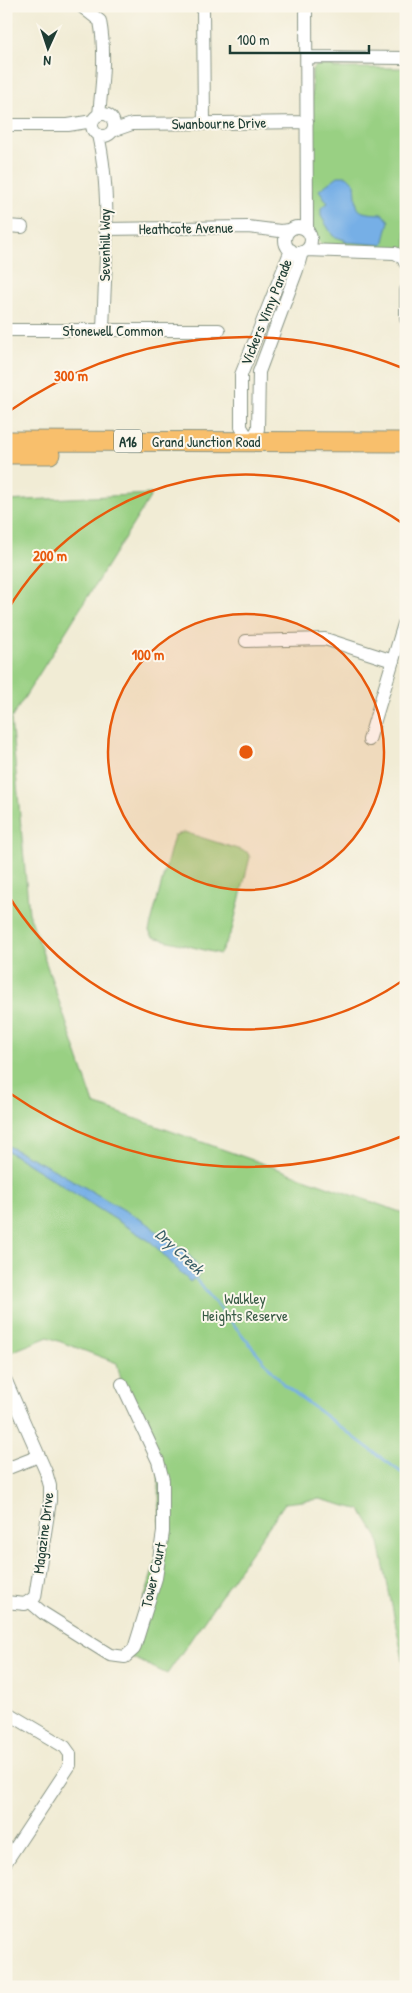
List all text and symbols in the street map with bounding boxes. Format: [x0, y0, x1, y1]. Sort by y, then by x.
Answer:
north arrow [22, 22, 72, 72]
scale bar [230, 22, 368, 54]
text: 100 m [237, 29, 270, 50]
text: N [43, 52, 52, 71]
street label: Swanbourne Drive [171, 112, 267, 134]
street label: Sevenhill Way [94, 209, 115, 281]
street label: Heathcote Avenue [138, 217, 234, 239]
street label: Vickers Vimy Parade [235, 256, 297, 368]
street label: Stonewell Common [62, 320, 164, 341]
text: 300 m [54, 365, 88, 386]
road number: A16 [114, 430, 142, 452]
street label: Grand Junction Road [152, 431, 260, 452]
text: 200 m [33, 545, 67, 566]
text: 100 m [132, 644, 164, 665]
centre of rings [237, 743, 255, 761]
water label: Dry Creek [151, 1223, 210, 1280]
park label: Walkley Heights Reserve [202, 1288, 288, 1326]
street label: Magazine Drive [28, 1491, 58, 1575]
street label: Tower Court [135, 1539, 171, 1610]

